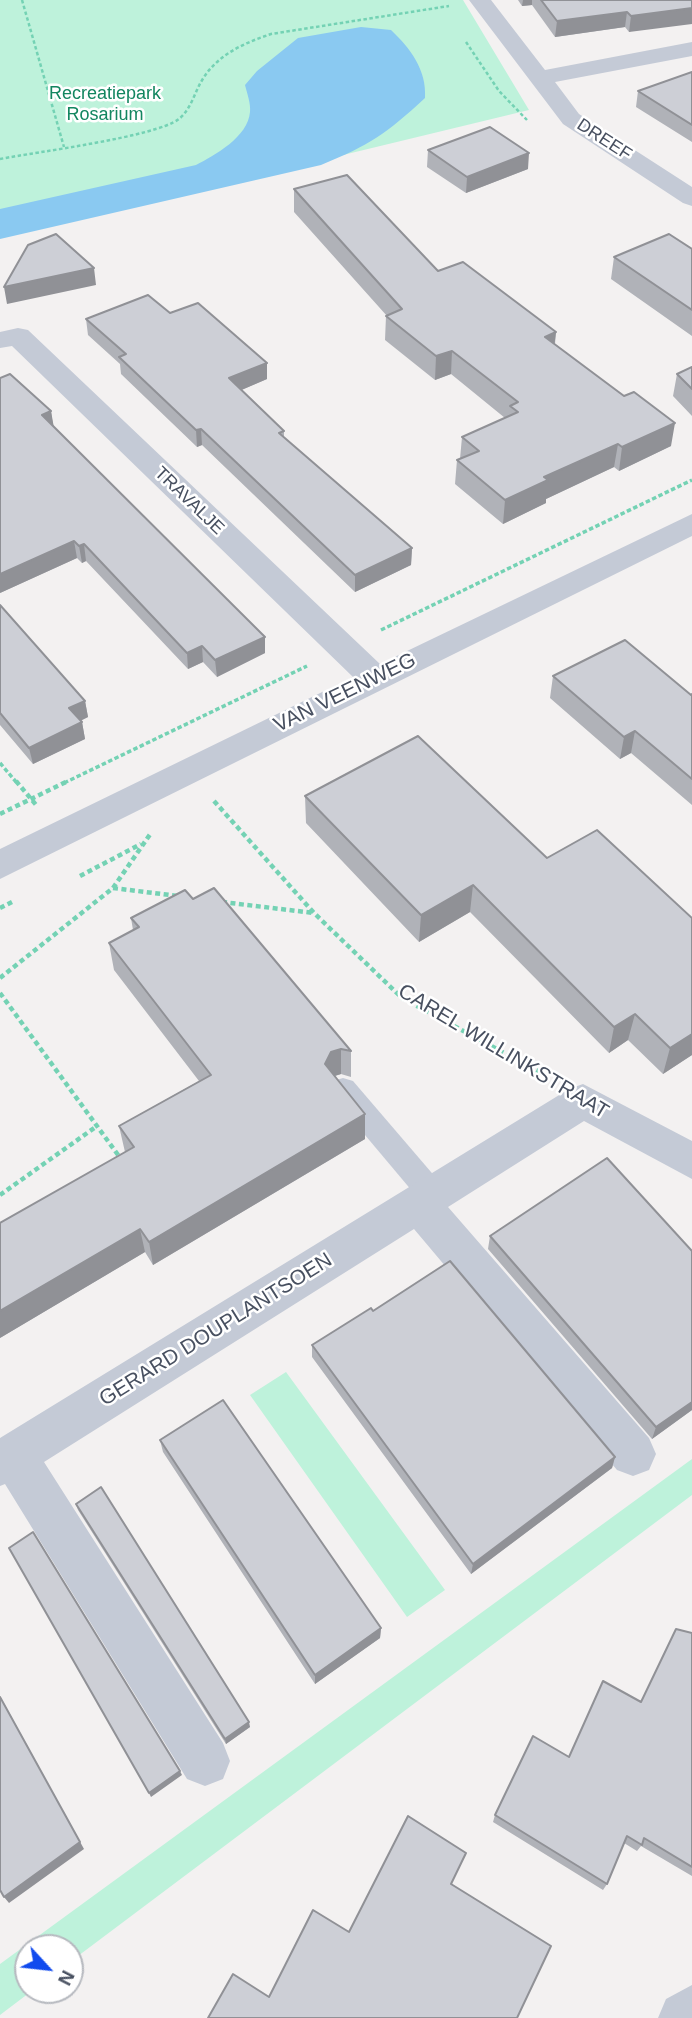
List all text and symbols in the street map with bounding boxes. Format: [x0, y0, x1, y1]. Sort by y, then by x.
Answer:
park label: Recreatiepark Rosarium [49, 83, 161, 126]
street label: DREEF [573, 114, 635, 166]
street label: TRAVALJE [150, 463, 228, 539]
street label: VAN VEENWEG [270, 648, 420, 738]
street label: CAREL WILLINKSTRAAT [393, 979, 613, 1125]
street label: GERARD DOUPLANTSOEN [95, 1248, 337, 1412]
north arrow [14, 1934, 84, 2004]
text: N [54, 1967, 79, 1989]

